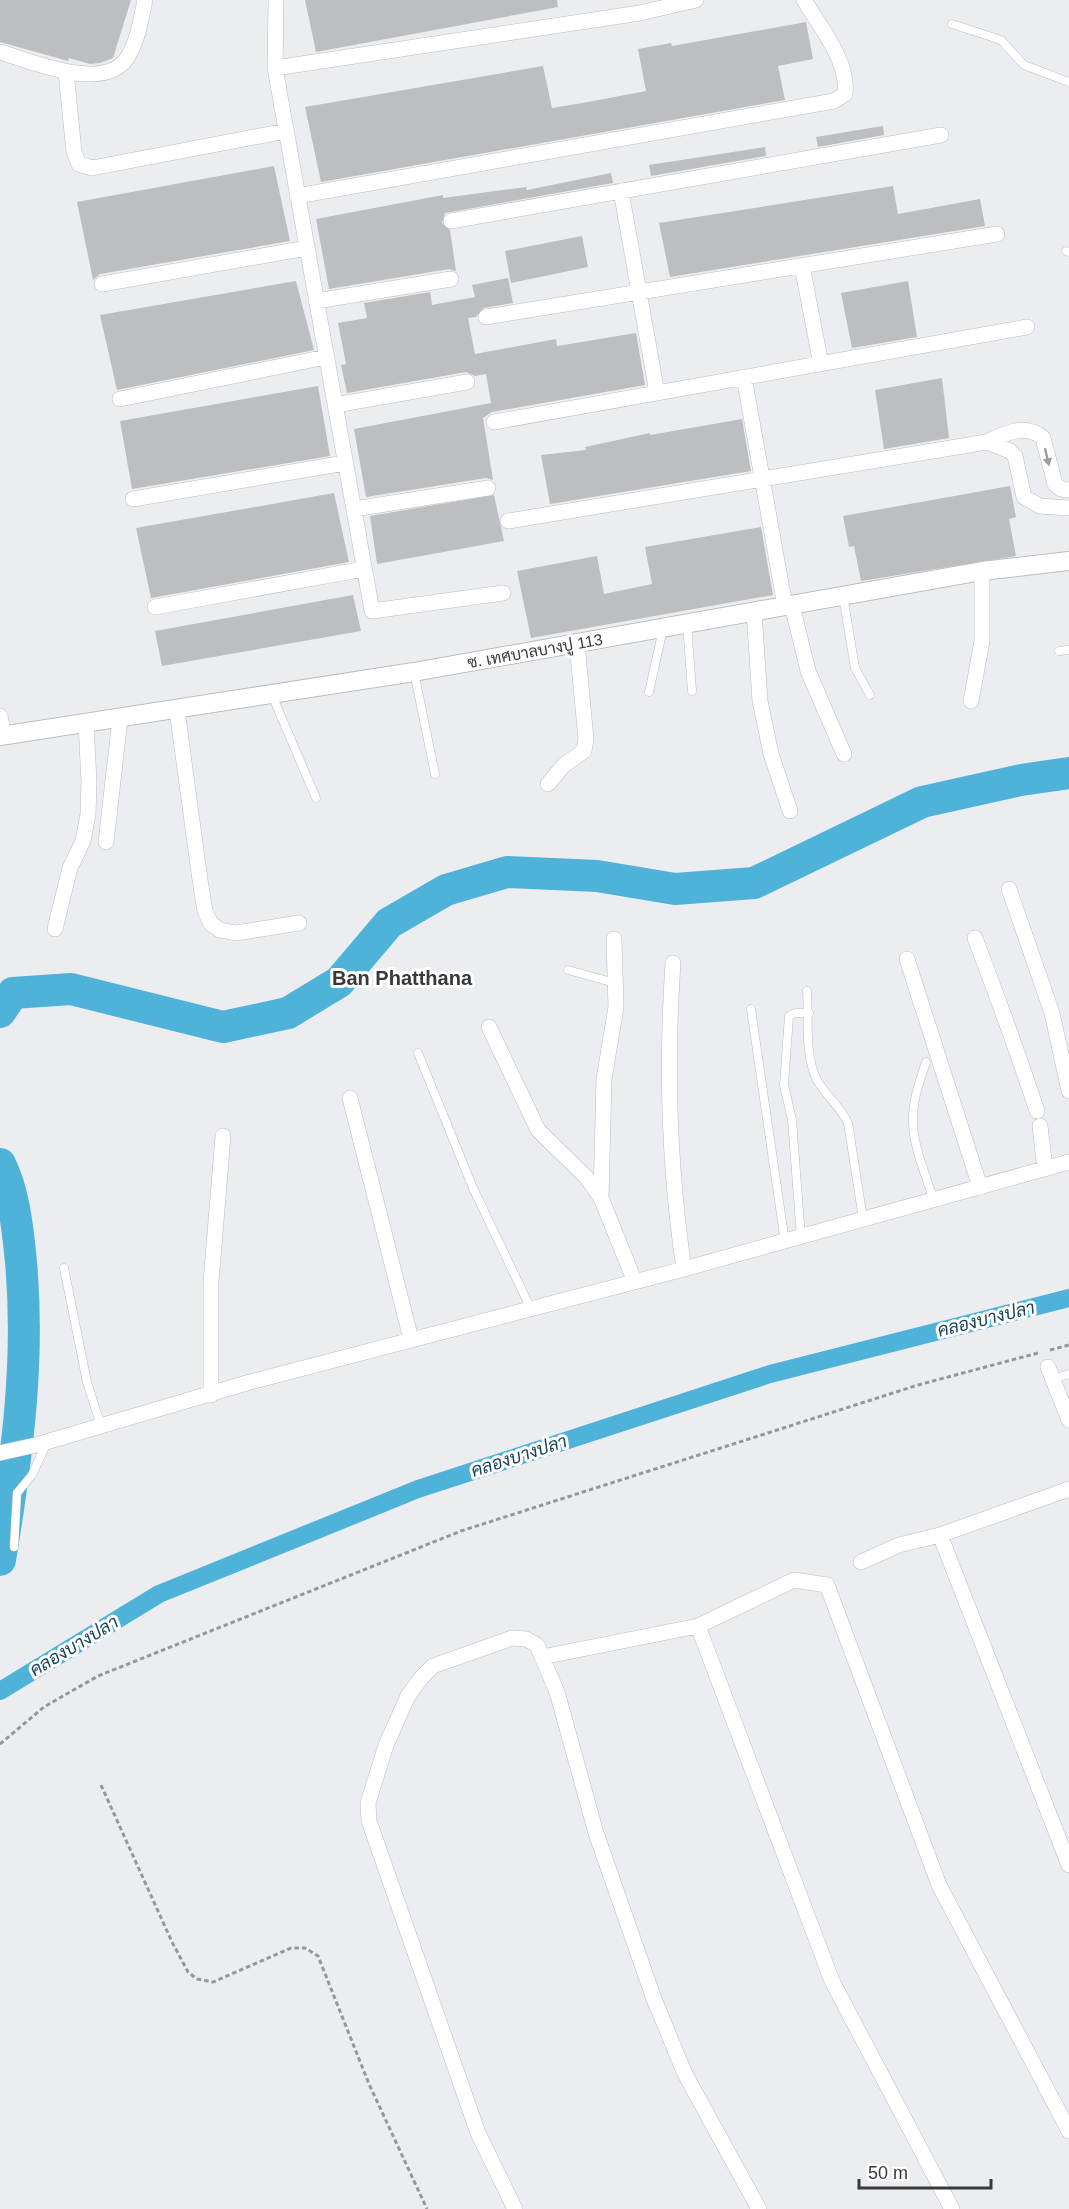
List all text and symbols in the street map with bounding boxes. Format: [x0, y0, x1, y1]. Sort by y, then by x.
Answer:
one-way arrow [1043, 448, 1052, 467]
street label: ซ. เทศบาลบางปู 113 [466, 631, 605, 674]
district label: Ban Phatthana [332, 967, 473, 989]
water label: คลองบางปลา [935, 1297, 1037, 1341]
water label: คลองบางปลา [469, 1431, 570, 1481]
water label: คลองบางปลา [26, 1612, 122, 1680]
scale bar [859, 2152, 991, 2190]
text: 50 m [868, 2163, 908, 2183]

